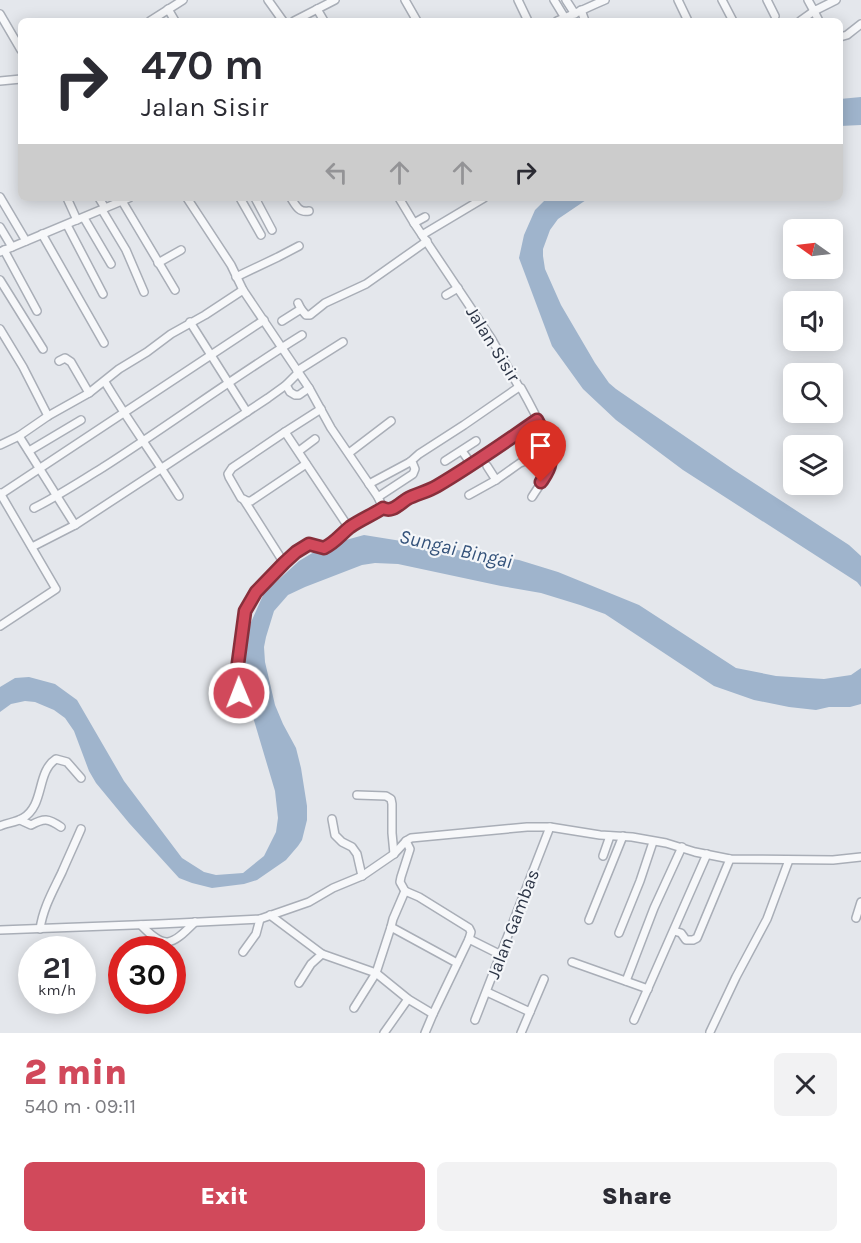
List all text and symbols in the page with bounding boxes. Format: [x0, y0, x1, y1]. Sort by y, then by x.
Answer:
text: 470 m [141, 40, 264, 90]
icon: right [42, 42, 120, 120]
text: Jalan Sisir [141, 91, 268, 123]
icon: left [320, 156, 353, 189]
icon: ahead [383, 156, 416, 189]
icon: ahead [446, 156, 479, 189]
icon: right [509, 156, 542, 189]
north arrow [783, 219, 843, 279]
map controls [783, 219, 843, 495]
button: sound [783, 291, 843, 351]
street label: Jalan Sisir [461, 302, 525, 386]
button: search [783, 363, 843, 423]
pin [515, 420, 566, 482]
icon: arrive [524, 429, 557, 462]
button: layers [783, 435, 843, 495]
water label: Sungai Bingai [397, 525, 515, 573]
position arrow [207, 661, 271, 725]
street label: Jalan Gambas [482, 866, 544, 982]
speed limit sign: 30 [108, 936, 186, 1014]
text: 21 [43, 950, 71, 986]
text: km/h [38, 981, 76, 999]
text: 2 min [24, 1051, 127, 1093]
button: close [774, 1053, 837, 1116]
text: 540 m · 09:11 [24, 1095, 136, 1118]
button: Exit [24, 1162, 425, 1231]
button: Share [437, 1162, 837, 1231]

